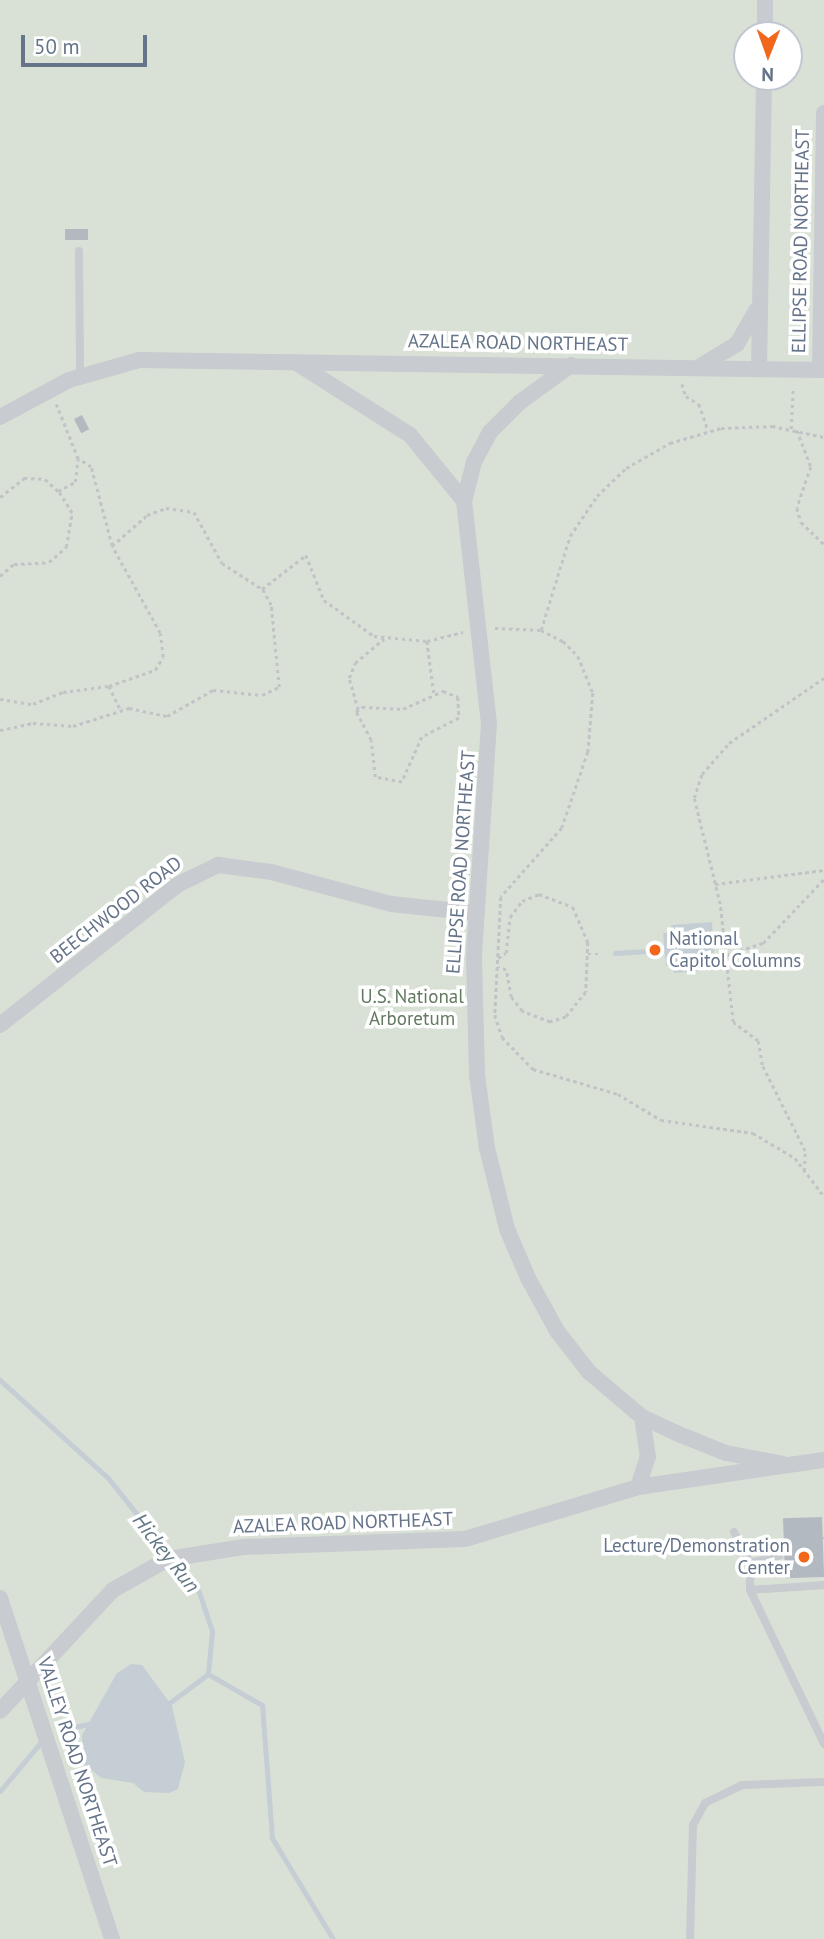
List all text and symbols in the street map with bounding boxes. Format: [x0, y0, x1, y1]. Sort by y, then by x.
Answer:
scale bar [24, 21, 150, 65]
north arrow [733, 21, 803, 91]
text: 50 m [34, 33, 80, 60]
text: N [761, 63, 774, 87]
street label: ELLIPSE ROAD NORTHEAST [788, 129, 814, 353]
street label: AZALEA ROAD NORTHEAST [407, 330, 629, 356]
street label: ELLIPSE ROAD NORTHEAST [442, 749, 480, 975]
street label: BEECHWOOD ROAD [46, 852, 186, 968]
place label: National Capitol Columns [669, 928, 801, 972]
marker: National Capitol Columns [647, 942, 663, 958]
park label: U.S. National Arboretum [360, 986, 464, 1030]
water label: Hickey Run [127, 1508, 205, 1598]
street label: AZALEA ROAD NORTHEAST [232, 1508, 454, 1538]
place label: Lecture/Demonstration Center [603, 1535, 790, 1579]
marker: Lecture/Demonstration Center [796, 1549, 812, 1565]
street label: VALLEY ROAD NORTHEAST [32, 1654, 122, 1870]

